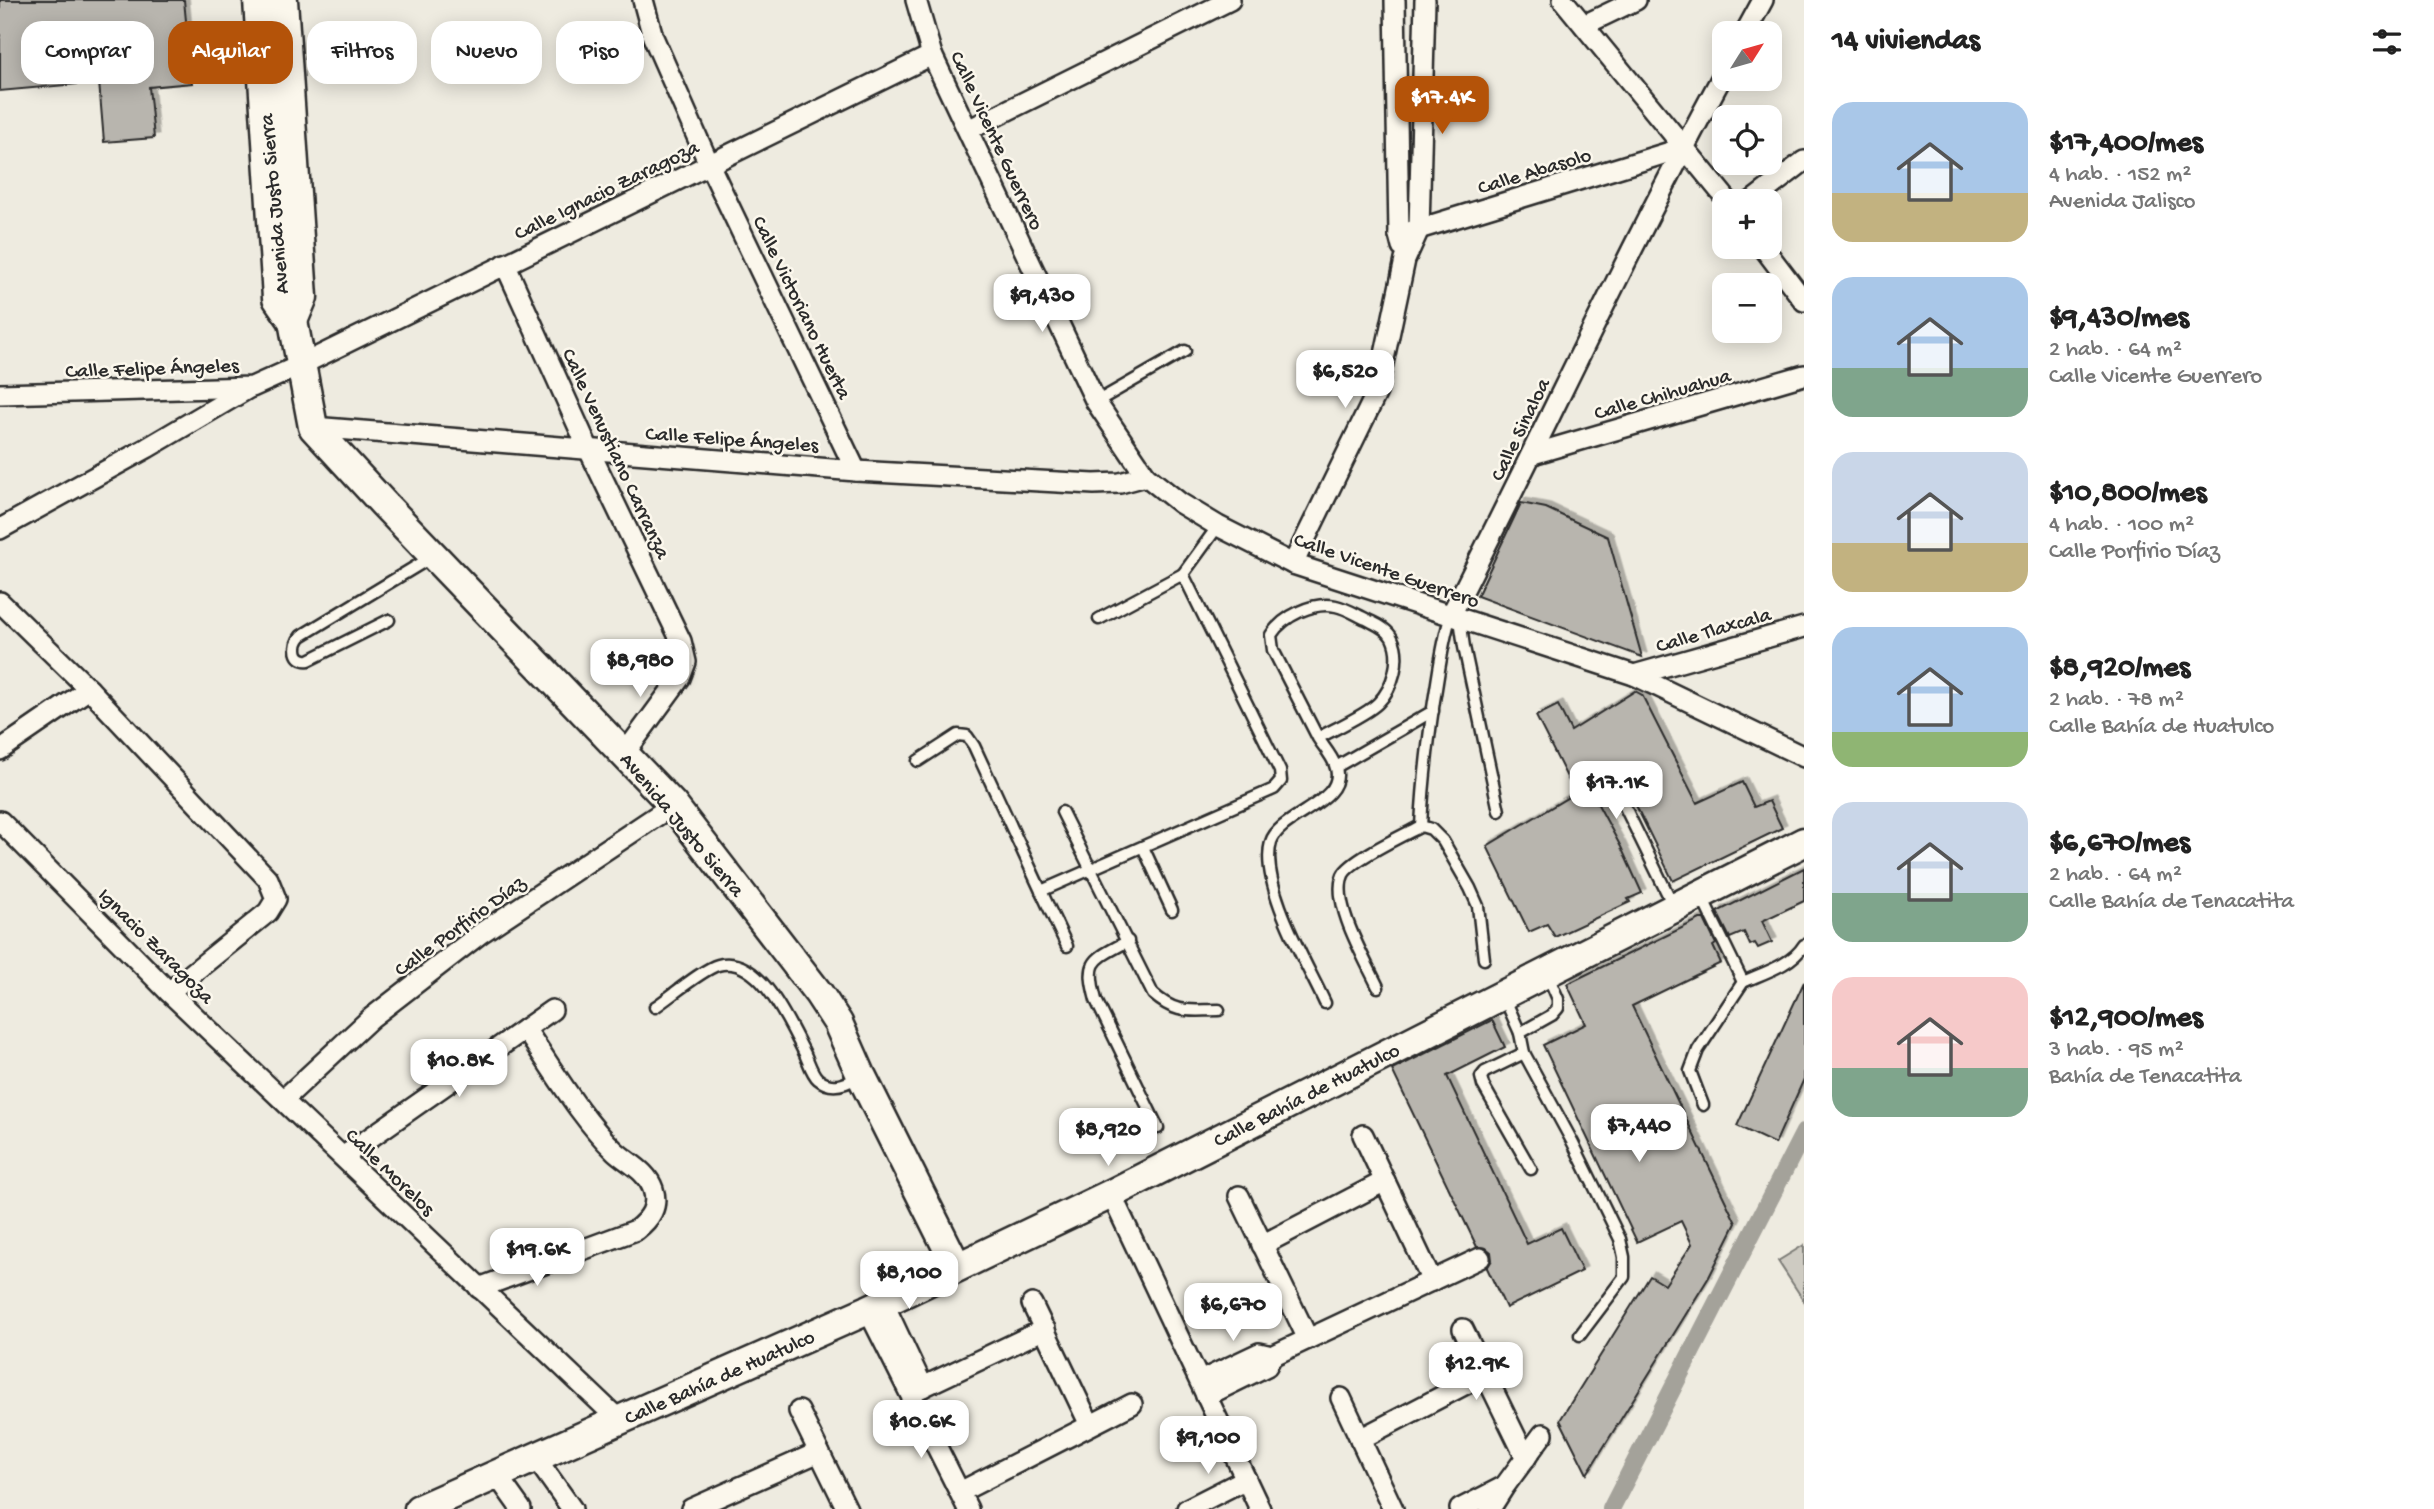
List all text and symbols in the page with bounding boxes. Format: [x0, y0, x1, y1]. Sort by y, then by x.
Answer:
chip: Comprar [21, 21, 154, 84]
chip: Alquilar [168, 21, 293, 84]
chip: Filtros [307, 21, 417, 84]
chip: Nuevo [431, 21, 542, 84]
chip: Piso [556, 21, 644, 84]
north arrow [1712, 21, 1782, 91]
map controls [1712, 21, 1782, 343]
icon: filters [2368, 23, 2406, 61]
text: 14 viviendas [1832, 25, 1980, 60]
street label: Calle Vicente Guerrero [942, 48, 1047, 235]
pin: $17.4K [1385, 76, 1499, 136]
text: $17.4K [1411, 85, 1473, 112]
button: locate [1712, 105, 1782, 175]
street label: Avenida Justo Sierra [256, 111, 297, 295]
text: $17,400/mes [2049, 127, 2203, 162]
icon: home [1888, 130, 1972, 214]
street label: Calle Ignacio Zaragoza [511, 136, 705, 248]
street label: Calle Abasolo [1475, 144, 1595, 202]
text: 4 hab. · 152 m² [2049, 162, 2191, 189]
button: + [1712, 189, 1782, 259]
text: Avenida Jalisco [2049, 189, 2195, 216]
street label: Calle Victoriano Huerta [745, 213, 856, 405]
button: − [1712, 273, 1782, 343]
pin: $9,430 [985, 274, 1099, 334]
text: $9,430 [1010, 283, 1074, 310]
text: $9,430/mes [2049, 302, 2189, 337]
icon: home [1888, 305, 1972, 389]
text: 2 hab. · 64 m² [2049, 337, 2182, 364]
street label: Calle Venustiano Carranza [554, 345, 674, 565]
pin: $6,520 [1288, 350, 1402, 410]
street label: Calle Felipe Ángeles [65, 354, 240, 386]
text: $6,520 [1312, 359, 1378, 386]
text: Calle Vicente Guerrero [2049, 364, 2262, 391]
street label: Calle Chihuahua [1592, 365, 1735, 428]
street label: Calle Sinaloa [1487, 374, 1558, 486]
street label: Calle Felipe Ángeles [644, 422, 820, 460]
text: $10,800/mes [2049, 477, 2207, 512]
icon: home [1888, 480, 1972, 564]
text: 4 hab. · 100 m² [2049, 512, 2194, 539]
street label: Calle Vicente Guerrero [1290, 529, 1482, 616]
text: Calle Porfirio Díaz [2049, 539, 2220, 566]
street label: Calle Tlaxcala [1654, 604, 1776, 661]
pin: $8,980 [583, 640, 697, 699]
text: $8,980 [606, 648, 674, 675]
text: $8,920/mes [2049, 652, 2190, 687]
icon: home [1888, 655, 1972, 739]
text: 2 hab. · 78 m² [2049, 687, 2184, 714]
text: Calle Bahía de Huatulco [2049, 714, 2274, 741]
street label: Avenida Justo Sierra [613, 749, 749, 905]
pin: $17.1K [1559, 762, 1673, 821]
text: $17.1K [1586, 770, 1646, 797]
text: $6,670/mes [2049, 827, 2190, 862]
icon: home [1888, 830, 1972, 914]
text: 2 hab. · 64 m² [2049, 862, 2182, 889]
street label: Calle Porfirio Díaz [391, 871, 532, 984]
street label: Ignacio Zaragoza [91, 884, 219, 1012]
text: Calle Bahía de Tenacatita [2049, 889, 2294, 916]
text: $12,900/mes [2049, 1002, 2203, 1037]
icon: home [1888, 1005, 1972, 1089]
text: 3 hab. · 95 m² [2049, 1037, 2184, 1064]
street label: Calle Bahía de Huatulco [1210, 1039, 1405, 1155]
pin: $10.8K [402, 1040, 516, 1099]
text: $10.8K [426, 1048, 492, 1075]
text: Bahía de Tenacatita [2049, 1064, 2241, 1091]
pin: $7,440 [1582, 1104, 1696, 1164]
pin: $8,920 [1051, 1108, 1165, 1168]
text: $7,440 [1607, 1113, 1671, 1140]
text: $8,920 [1075, 1117, 1141, 1144]
street label: Calle Morelos [338, 1125, 440, 1223]
pin: $19.6K [480, 1228, 594, 1288]
text: $19.6K [506, 1237, 568, 1264]
pin: $8,100 [852, 1252, 966, 1311]
text: $8,100 [876, 1260, 942, 1287]
pin: $6,670 [1176, 1284, 1290, 1343]
text: $6,670 [1200, 1292, 1266, 1319]
street label: Calle Bahía de Huatulco [621, 1326, 820, 1432]
pin: $12.9K [1419, 1342, 1533, 1402]
text: $12.9K [1445, 1351, 1507, 1378]
pin: $10.6K [864, 1400, 978, 1460]
text: $10.6K [889, 1409, 953, 1436]
pin: $9,100 [1151, 1416, 1265, 1476]
text: $9,100 [1176, 1425, 1240, 1452]

